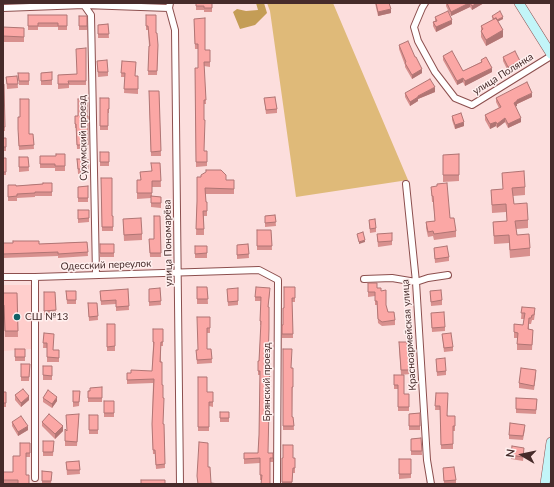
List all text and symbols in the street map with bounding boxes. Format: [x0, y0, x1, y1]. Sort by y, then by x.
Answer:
street label: улица Полянка [470, 51, 536, 97]
street label: Сухумский проезд [76, 95, 90, 181]
street label: улица Пономарёва [161, 199, 175, 287]
street label: Одесский переулок [60, 257, 152, 273]
street label: Красноармейская улица [399, 279, 419, 391]
place label: СШ №13 [25, 311, 68, 323]
marker: СШ №13 [12, 312, 22, 322]
street label: Брянский проезд [261, 342, 273, 422]
north arrow [502, 435, 542, 475]
text: N [503, 448, 517, 458]

